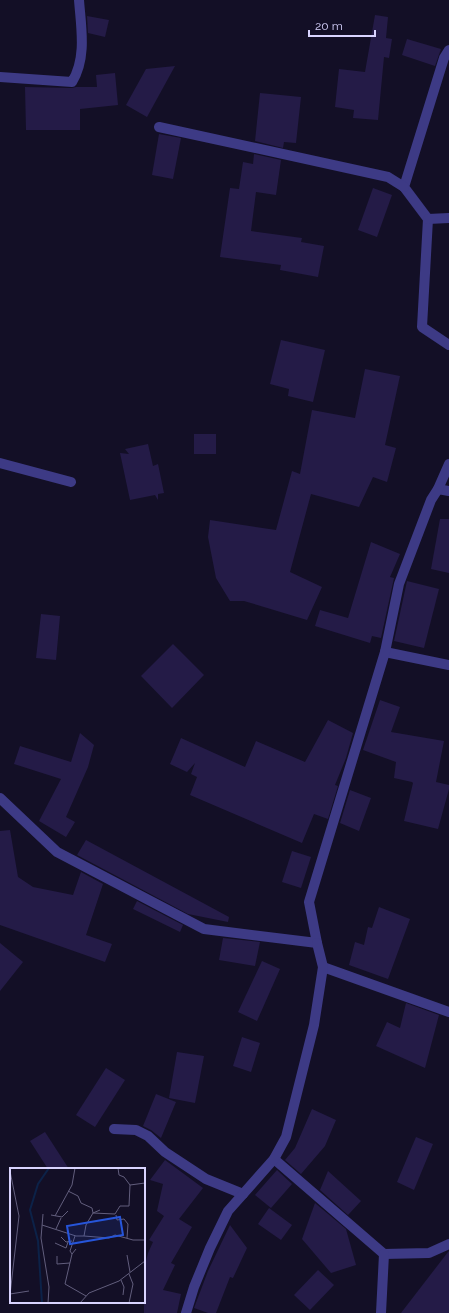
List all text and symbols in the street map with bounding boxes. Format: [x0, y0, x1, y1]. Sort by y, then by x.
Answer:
scale bar [309, 12, 375, 38]
text: 20 m [315, 19, 343, 33]
inset map [10, 1168, 145, 1303]

